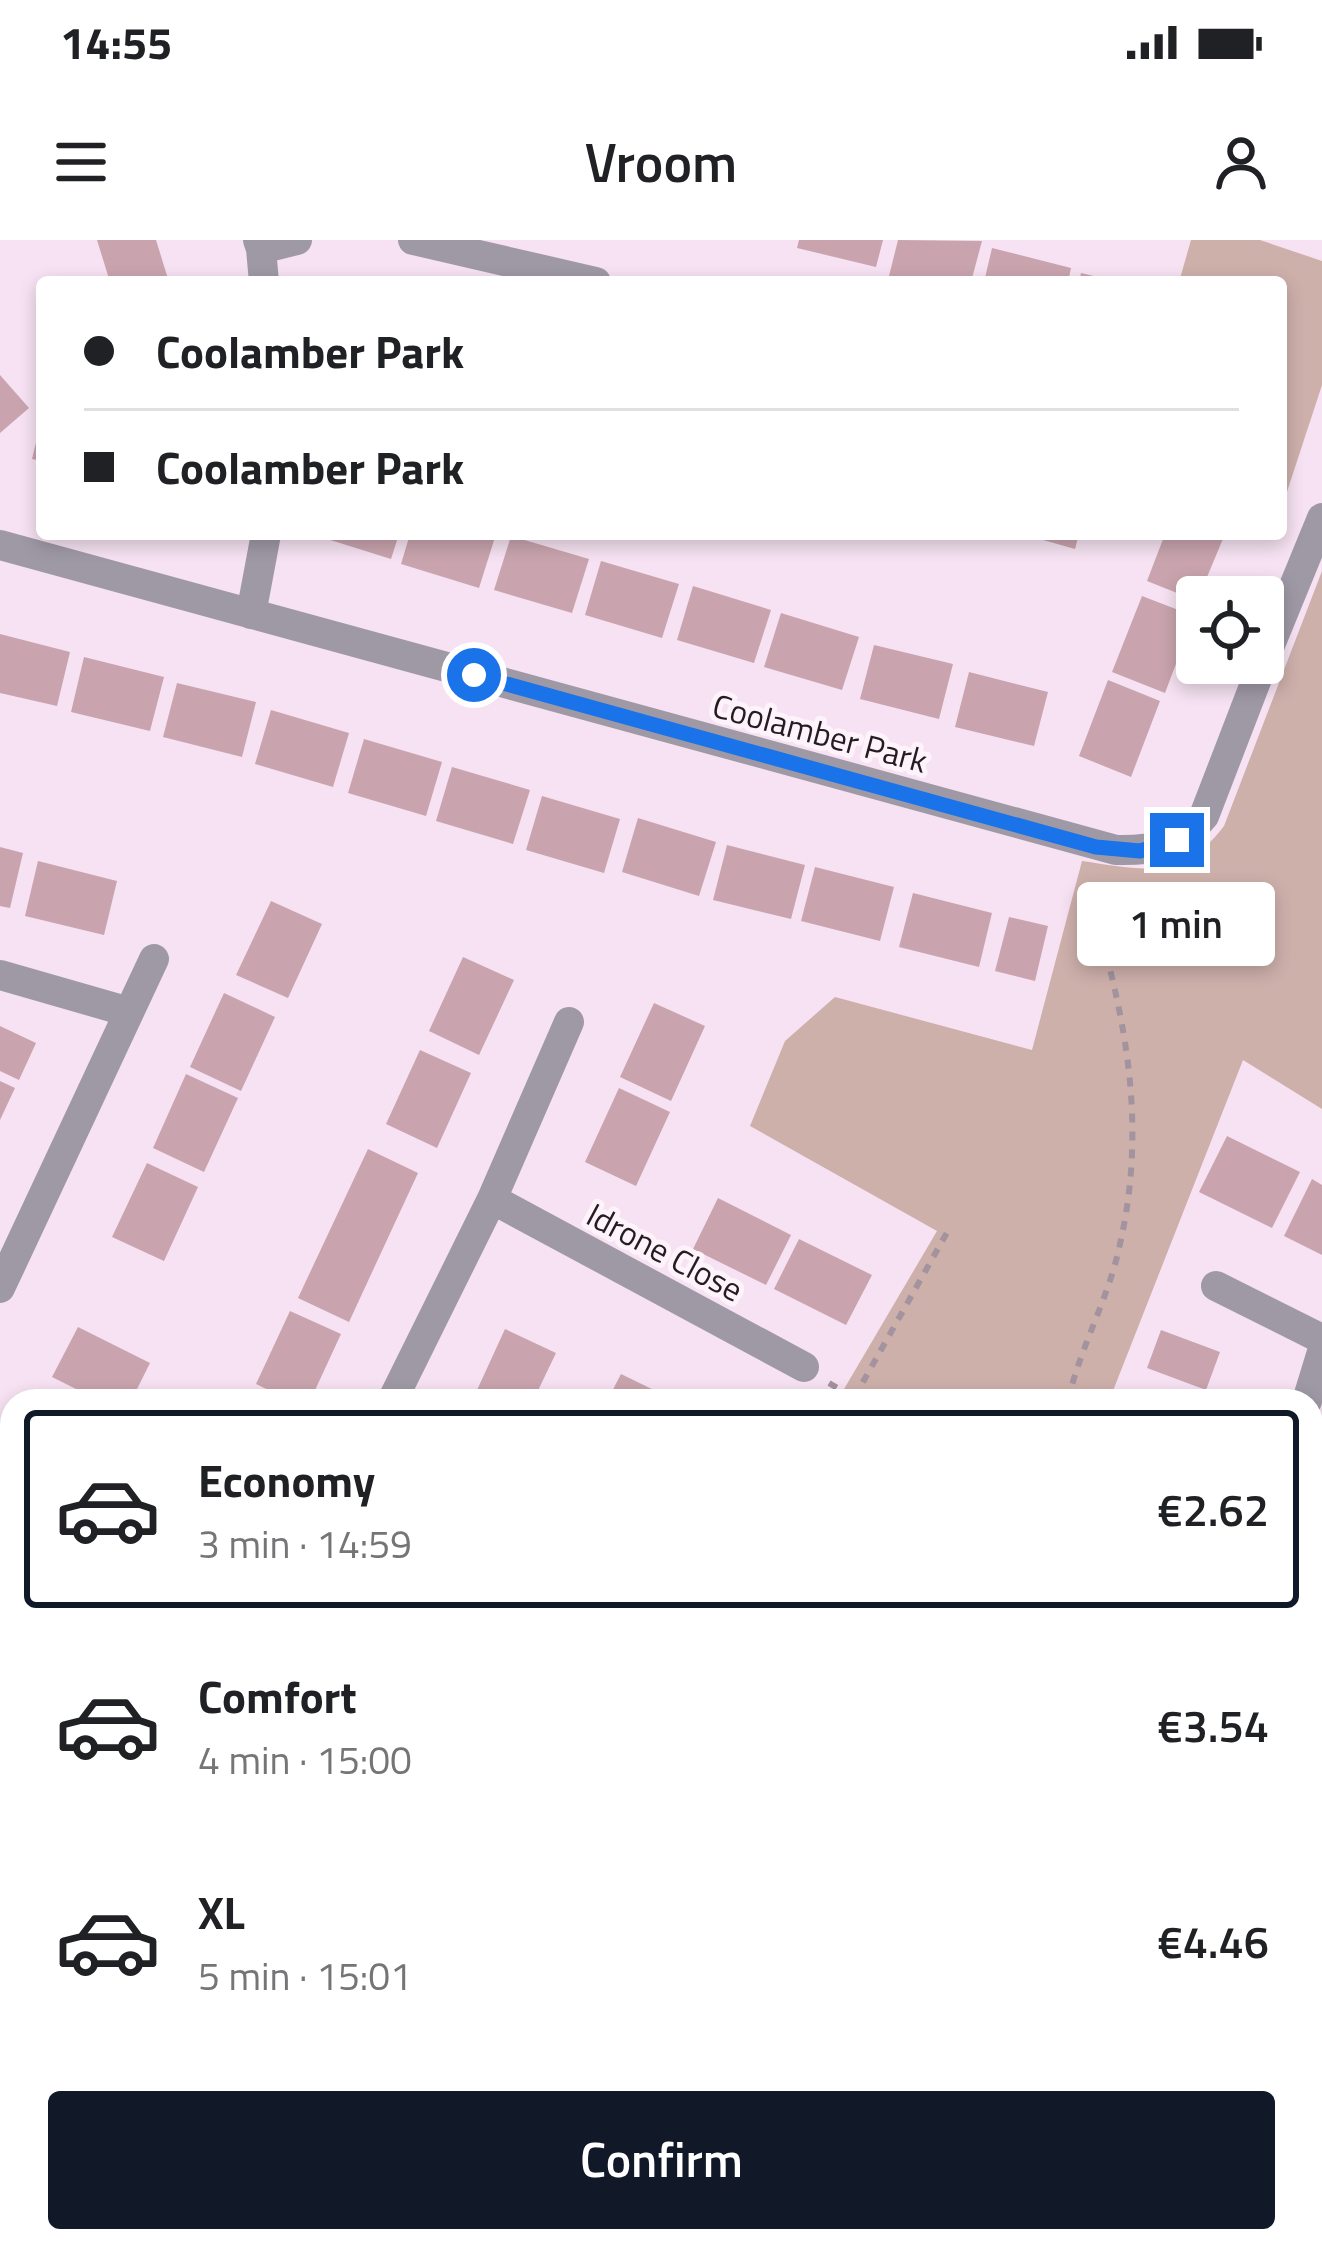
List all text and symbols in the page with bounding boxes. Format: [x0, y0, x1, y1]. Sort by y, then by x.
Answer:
text: 14:55 [60, 8, 172, 76]
text: Vroom [585, 121, 737, 203]
icon: menu [48, 129, 114, 195]
icon: person [1208, 129, 1274, 195]
text: Coolamber Park [156, 317, 464, 385]
text: Coolamber Park [156, 433, 464, 501]
map controls [1176, 576, 1284, 684]
button: locate [1176, 576, 1284, 684]
route start [447, 648, 501, 702]
street label: Coolamber Park [707, 680, 933, 786]
route end [1150, 813, 1204, 867]
callout: 1 min [1078, 882, 1276, 966]
text: 1 min [1129, 894, 1223, 953]
street label: Idrone Close [578, 1190, 752, 1314]
text: Economy [198, 1446, 375, 1514]
icon: car [54, 1455, 162, 1563]
text: €2.62 [1157, 1475, 1269, 1543]
text: 3 min · 14:59 [198, 1514, 412, 1573]
text: Comfort [198, 1662, 357, 1730]
icon: car [54, 1671, 162, 1779]
text: €3.54 [1157, 1691, 1269, 1759]
text: 4 min · 15:00 [198, 1730, 412, 1789]
text: XL [198, 1878, 245, 1946]
icon: car [54, 1887, 162, 1995]
text: €4.46 [1157, 1907, 1269, 1975]
text: 5 min · 15:01 [198, 1946, 412, 2005]
button: Confirm [48, 2091, 1275, 2229]

